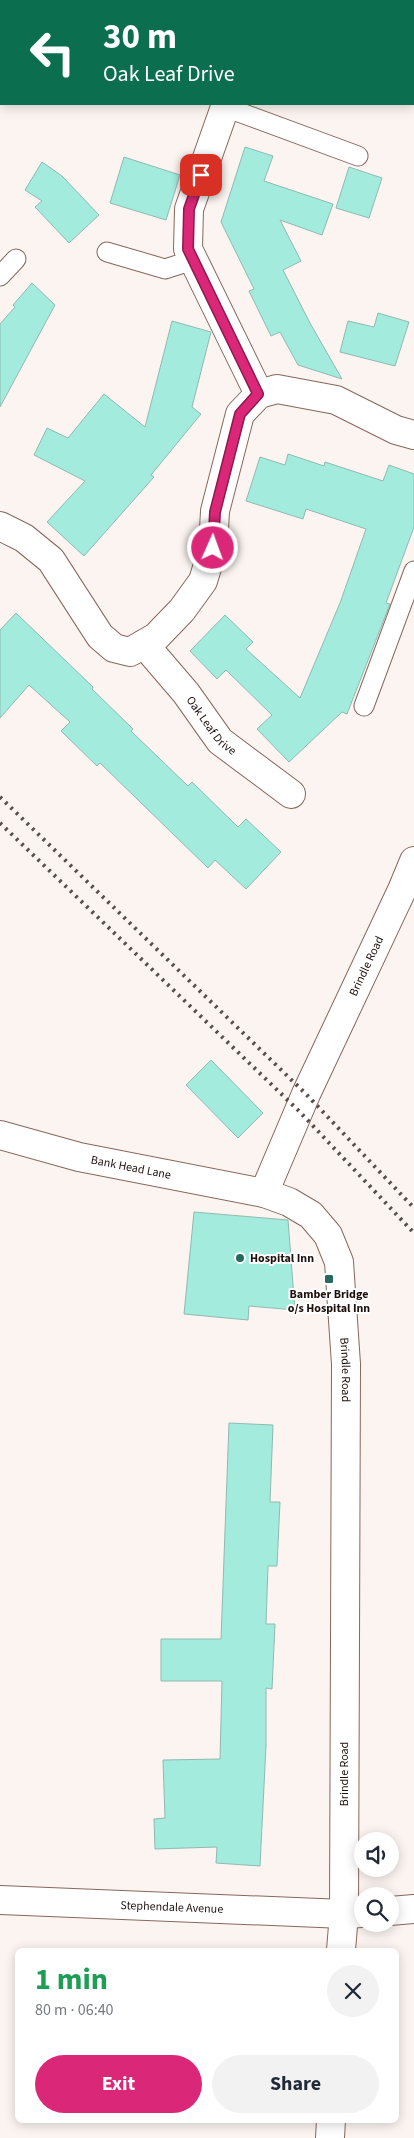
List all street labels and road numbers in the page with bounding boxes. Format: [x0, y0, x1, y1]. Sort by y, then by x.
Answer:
street label: Oak Leaf Drive [182, 693, 240, 759]
street label: Brindle Road [345, 933, 388, 999]
street label: Bank Head Lane [89, 1152, 172, 1184]
street label: Brindle Road [335, 1337, 354, 1402]
street label: Brindle Road [336, 1742, 353, 1806]
street label: Stephendale Avenue [120, 1897, 224, 1918]

